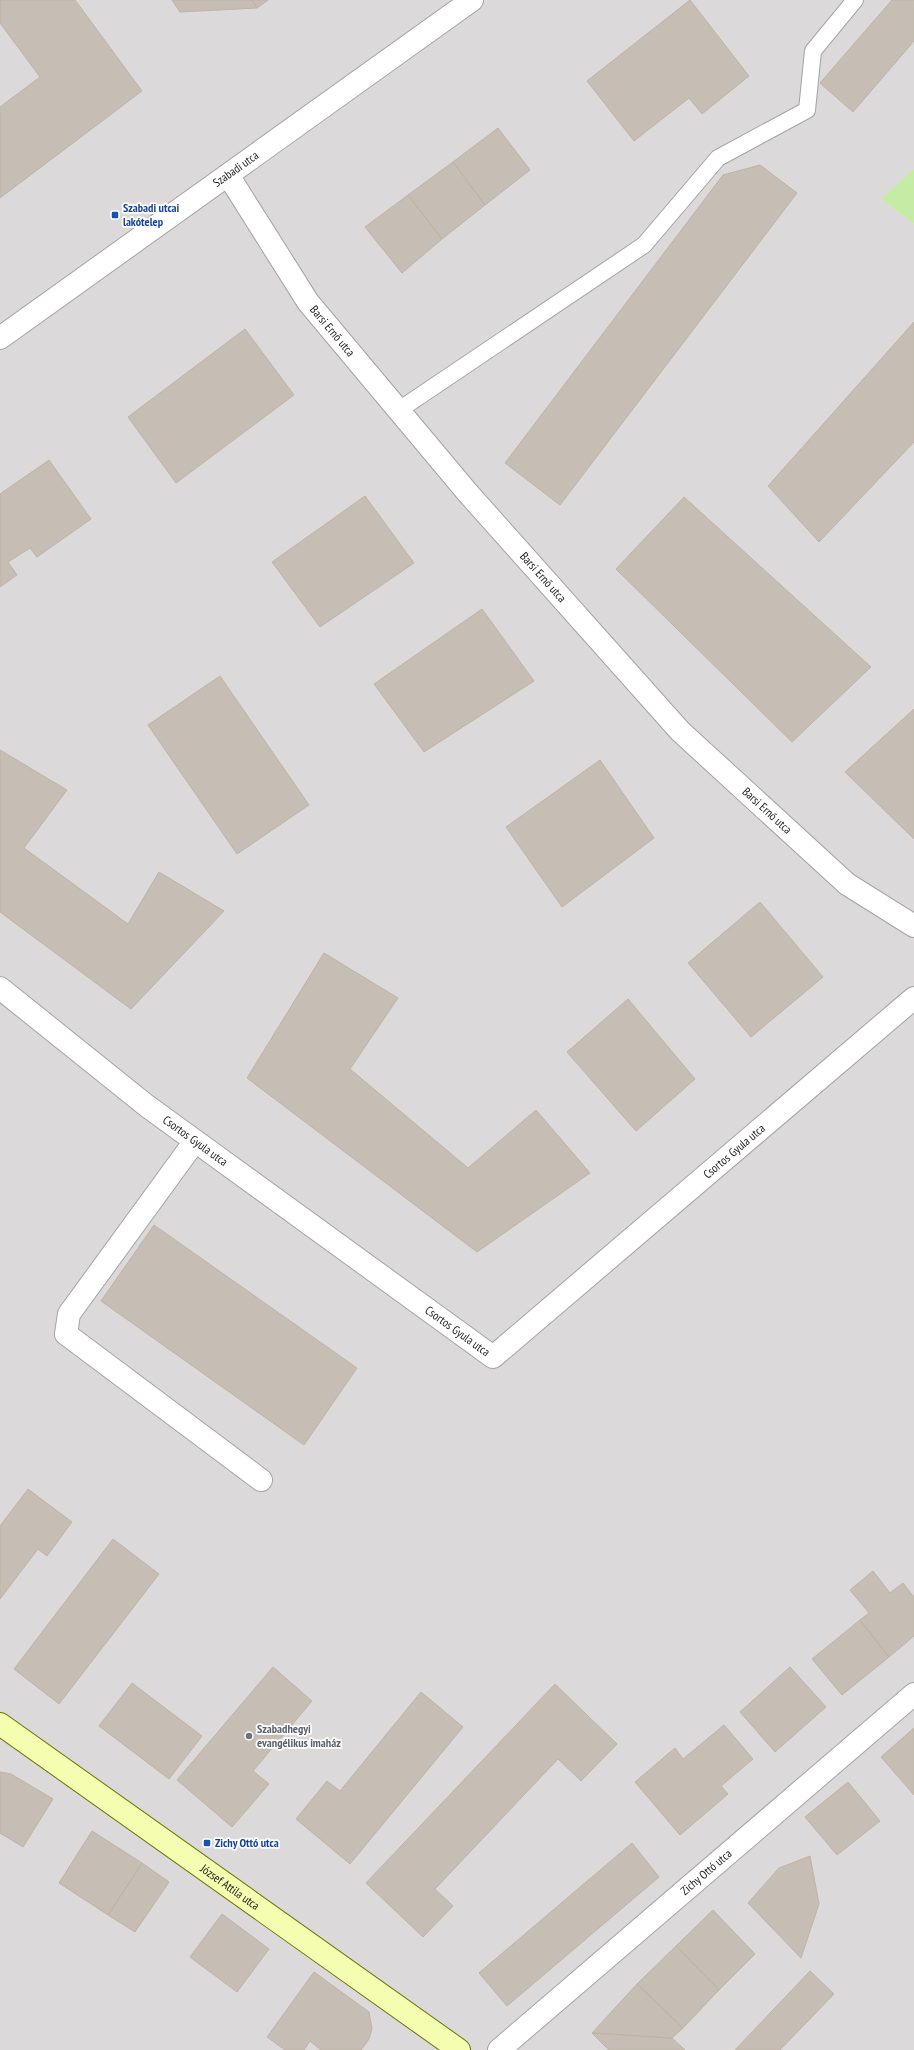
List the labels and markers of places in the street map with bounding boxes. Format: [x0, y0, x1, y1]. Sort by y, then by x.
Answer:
place label: Szabadi utcai lakótelep [123, 200, 180, 229]
marker: Szabadi utcai lakótelep [110, 210, 120, 220]
place label: Szabadhegyi evangélikus imaház [257, 1721, 341, 1750]
marker: Szabadhegyi evangélikus imaház [244, 1731, 254, 1741]
place label: Zichy Ottó utca [215, 1835, 279, 1850]
marker: Zichy Ottó utca [202, 1838, 212, 1848]

